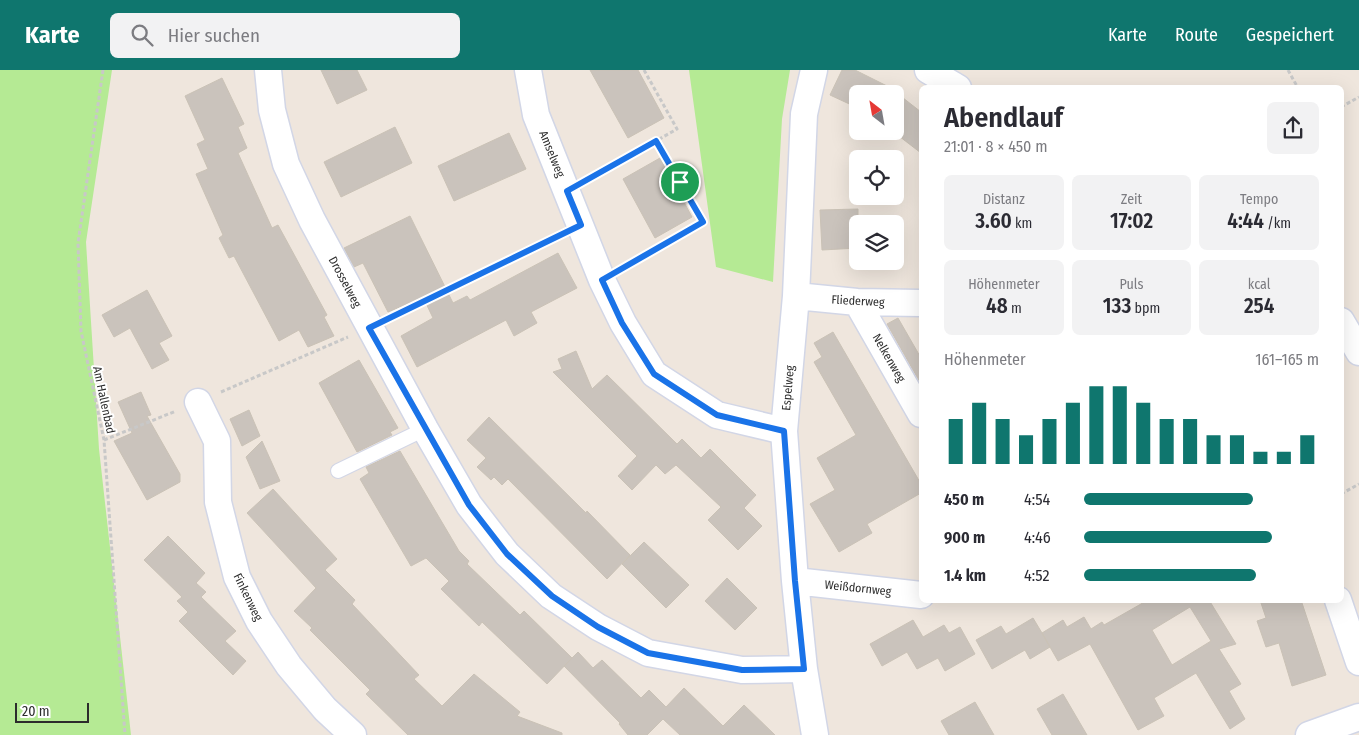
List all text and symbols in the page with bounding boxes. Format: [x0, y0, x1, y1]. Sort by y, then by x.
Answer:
search box [110, 13, 460, 58]
text: Karte [25, 21, 80, 49]
icon: search [128, 21, 156, 49]
text: Hier suchen [168, 24, 260, 47]
text: Karte [1108, 24, 1147, 46]
text: Route [1175, 24, 1218, 46]
text: Gespeichert [1246, 24, 1334, 46]
north arrow [849, 85, 904, 140]
map controls [849, 85, 904, 270]
text: Abendlauf [944, 101, 1063, 134]
button: share [1267, 102, 1319, 154]
street label: Amselweg [536, 129, 568, 180]
text: 21:01 · 8 × 450 m [944, 137, 1048, 156]
button: locate [849, 150, 904, 205]
pin [659, 161, 701, 203]
icon: arrive [666, 168, 694, 196]
text: Distanz [983, 191, 1025, 208]
text: Zeit [1121, 191, 1142, 208]
text: Tempo [1240, 191, 1278, 208]
text: 3.60 [975, 208, 1012, 234]
text: 17:02 [1110, 208, 1153, 234]
text: 4:44 [1227, 208, 1264, 234]
button: layers [849, 215, 904, 270]
text: km [1012, 215, 1032, 232]
text: /km [1264, 215, 1291, 232]
street label: Drosselweg [326, 254, 364, 310]
text: Höhenmeter [968, 276, 1040, 293]
text: Puls [1120, 276, 1143, 293]
text: kcal [1248, 276, 1270, 293]
street label: Fliederweg [831, 293, 885, 309]
text: 48 [986, 293, 1008, 319]
text: 133 [1103, 293, 1131, 319]
text: 254 [1244, 293, 1274, 319]
text: m [1008, 300, 1022, 317]
text: bpm [1131, 300, 1160, 317]
street label: Nelkenweg [870, 331, 909, 385]
text: Höhenmeter [944, 350, 1026, 369]
text: 161–165 m [1255, 350, 1319, 369]
street label: Espelweg [779, 364, 797, 411]
street label: Am Hallenbad [90, 365, 118, 435]
text: 450 m [944, 490, 984, 509]
text: 4:54 [1024, 490, 1050, 509]
text: 900 m [944, 528, 985, 547]
text: 4:46 [1024, 528, 1051, 547]
text: 1.4 km [944, 566, 986, 585]
text: 4:52 [1024, 566, 1049, 585]
street label: Finkenweg [230, 571, 266, 623]
street label: Weißdornweg [824, 578, 892, 598]
scale bar [15, 700, 89, 723]
text: 20 m [22, 703, 50, 720]

